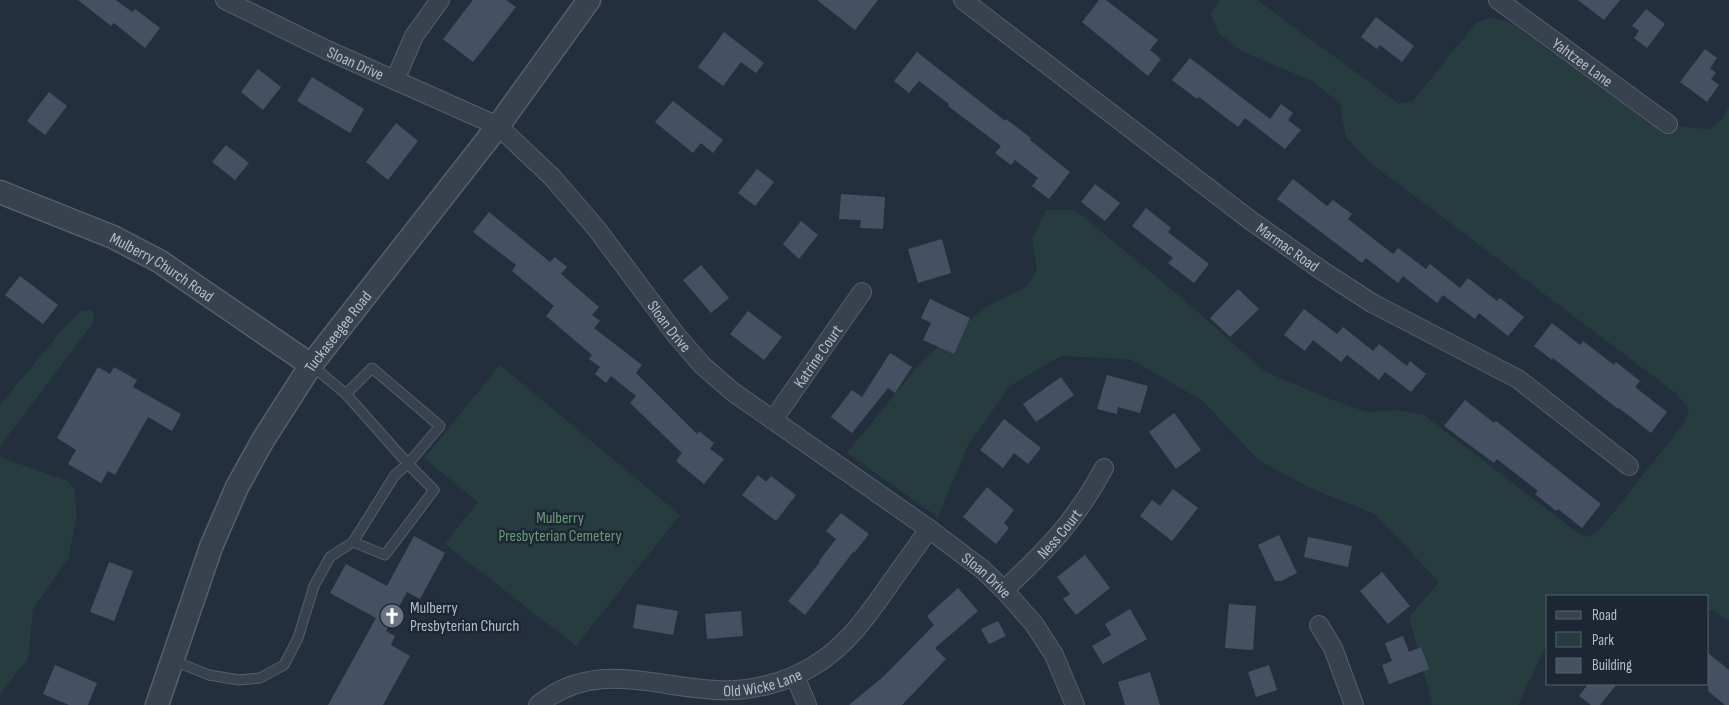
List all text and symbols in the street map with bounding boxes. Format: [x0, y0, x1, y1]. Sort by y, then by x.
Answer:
street label: Yahtzee Lane [1548, 35, 1616, 92]
street label: Sloan Drive [324, 43, 386, 85]
street label: Marmac Road [1252, 219, 1322, 276]
street label: Mulberry Church Road [106, 229, 217, 307]
street label: Tuckaseegee Road [301, 288, 376, 376]
street label: Sloan Drive [643, 297, 695, 357]
street label: Katrine Court [790, 322, 847, 392]
street label: Ness Court [1034, 506, 1087, 563]
park label: Mulberry Presbyterian Cemetery [498, 509, 622, 546]
street label: Sloan Drive [958, 549, 1015, 603]
legend [1546, 595, 1709, 685]
place label: Mulberry Presbyterian Church [410, 599, 519, 636]
church icon: Mulberry Presbyterian Church [379, 603, 405, 629]
text: Road [1592, 606, 1617, 625]
text: Park [1592, 631, 1614, 650]
text: Building [1592, 656, 1632, 675]
street label: Old Wicke Lane [723, 666, 805, 701]

